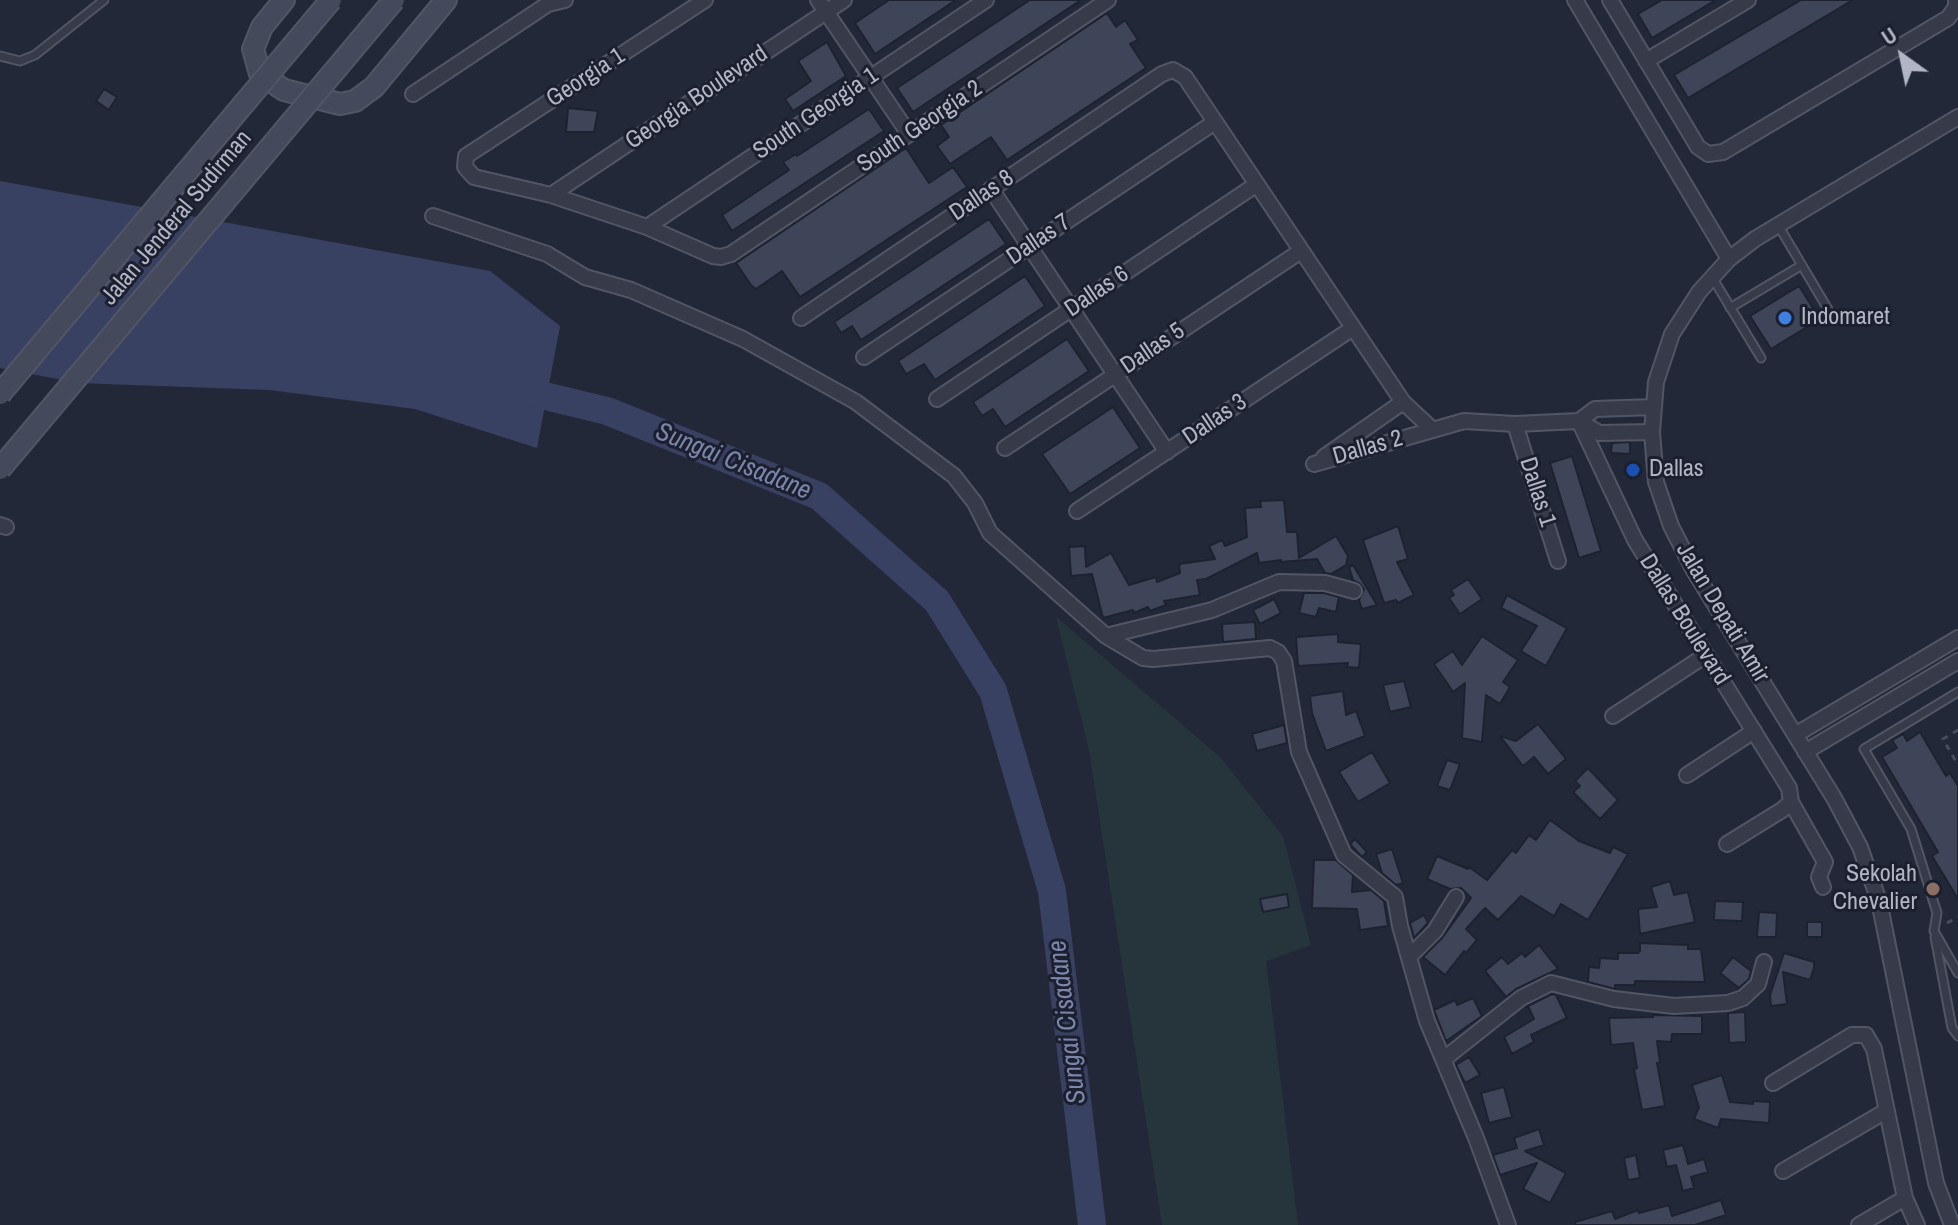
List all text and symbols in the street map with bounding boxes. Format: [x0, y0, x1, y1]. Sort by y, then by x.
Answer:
north arrow [1862, 16, 1942, 96]
text: U [1875, 20, 1903, 52]
street label: Georgia Boulevard [620, 40, 774, 156]
street label: Georgia 1 [541, 42, 631, 114]
street label: South Georgia 1 [748, 62, 884, 166]
street label: South Georgia 2 [852, 75, 988, 179]
street label: Jalan Jenderal Sudirman [96, 125, 258, 311]
street label: Dallas 8 [944, 164, 1020, 228]
street label: Dallas 7 [1001, 208, 1077, 272]
street label: Dallas 6 [1059, 260, 1135, 324]
place label: Indomaret [1801, 304, 1890, 332]
marker: Indomaret [1776, 309, 1794, 327]
street label: Dallas 5 [1115, 317, 1191, 381]
street label: Dallas 3 [1177, 388, 1253, 452]
water label: Sungai Cisadane [651, 417, 815, 507]
street label: Dallas 2 [1330, 424, 1406, 472]
street label: Dallas 1 [1512, 454, 1562, 530]
place label: Dallas [1649, 456, 1704, 484]
marker: Dallas [1624, 461, 1642, 479]
street label: Jalan Depati Amir [1669, 538, 1775, 688]
street label: Dallas Boulevard [1632, 549, 1736, 691]
place label: Sekolah Chevalier [1833, 861, 1917, 917]
marker: Sekolah Chevalier [1924, 880, 1942, 898]
water label: Sungai Cisadane [1042, 938, 1094, 1106]

